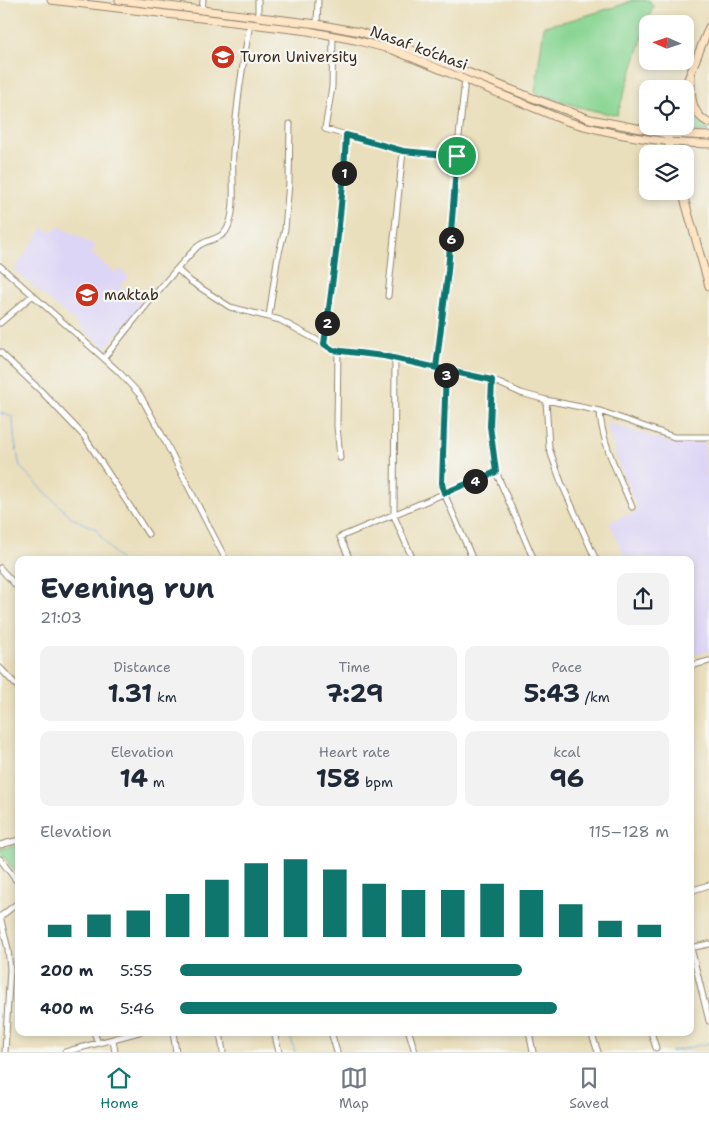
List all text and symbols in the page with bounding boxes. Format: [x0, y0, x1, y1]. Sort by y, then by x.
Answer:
north arrow [639, 15, 694, 70]
map controls [639, 15, 694, 200]
street label: Nasaf ko‘chasi [367, 21, 471, 75]
school or university icon: Turon University [210, 44, 236, 70]
place label: Turon University [240, 47, 357, 67]
button: locate [639, 80, 694, 135]
pin [436, 135, 478, 177]
icon: arrive [443, 142, 471, 170]
button: layers [639, 145, 694, 200]
pin: 1 [332, 160, 356, 186]
text: 1 [341, 164, 348, 182]
pin: 6 [438, 226, 464, 252]
text: 6 [447, 230, 456, 248]
school or university icon: maktab [74, 282, 100, 308]
place label: maktab [104, 285, 159, 305]
pin: 2 [314, 310, 340, 336]
text: 2 [323, 314, 332, 332]
pin: 3 [434, 362, 458, 388]
text: 3 [442, 366, 451, 384]
pin: 4 [462, 468, 488, 494]
text: 4 [471, 472, 480, 490]
text: Evening run [40, 569, 215, 607]
button: share [617, 573, 669, 625]
text: 21:03 [40, 607, 82, 628]
text: Distance [113, 658, 171, 676]
text: Time [338, 658, 371, 676]
text: Pace [551, 658, 582, 676]
text: 1.31 [107, 676, 152, 710]
text: 7:29 [325, 676, 384, 710]
text: 5:43 [524, 676, 580, 710]
text: km [152, 688, 177, 706]
text: /km [580, 688, 610, 706]
text: Elevation [111, 743, 174, 761]
text: Heart rate [319, 743, 390, 761]
text: kcal [553, 743, 580, 761]
text: 14 [120, 761, 148, 795]
text: 158 [316, 761, 360, 795]
text: 96 [549, 761, 584, 795]
text: m [148, 773, 165, 791]
text: bpm [360, 773, 393, 791]
text: Elevation [40, 821, 112, 842]
text: 115–128 m [588, 821, 669, 842]
text: 200 m [40, 960, 93, 981]
text: 5:55 [120, 960, 152, 981]
text: 400 m [40, 998, 94, 1019]
text: 5:46 [120, 998, 155, 1019]
tab: Home [100, 1064, 139, 1112]
tab: Map [339, 1064, 369, 1112]
tab: Saved [569, 1064, 609, 1112]

